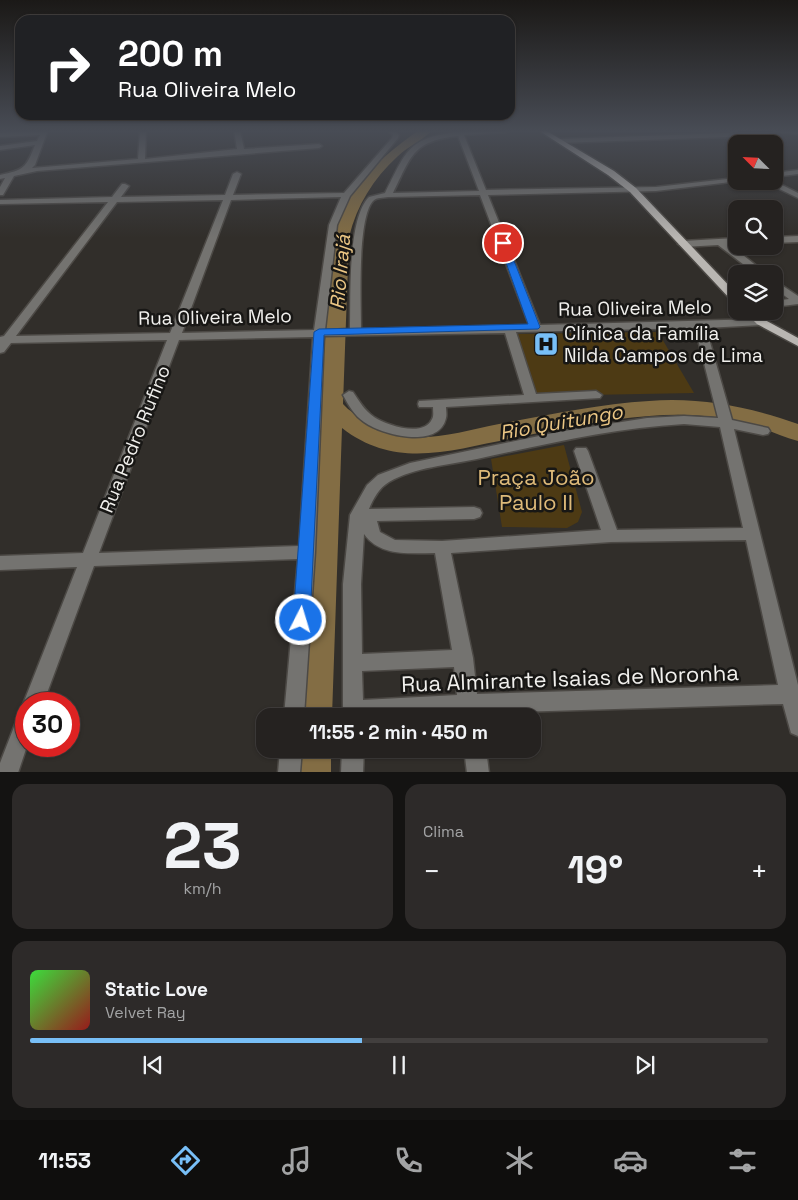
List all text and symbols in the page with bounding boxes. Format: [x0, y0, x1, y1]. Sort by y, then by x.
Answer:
text: 200 m [118, 32, 223, 76]
icon: right [35, 35, 100, 100]
text: Rua Oliveira Melo [118, 75, 296, 103]
north arrow [728, 135, 782, 190]
map controls [728, 135, 783, 320]
button: search [728, 200, 783, 255]
pin [482, 222, 524, 264]
icon: arrive [489, 229, 517, 257]
water label: Rio Irajá [324, 233, 356, 311]
button: layers [728, 265, 783, 320]
street label: Rua Oliveira Melo [558, 294, 712, 322]
street label: Rua Oliveira Melo [138, 303, 292, 331]
place label: Clínica da Família Nilda Campos de Lima [564, 321, 763, 368]
hospital icon: Clínica da Família Nilda Campos de Lima [533, 331, 559, 357]
street label: Rua Pedro Rufino [94, 361, 176, 517]
water label: Rio Quitungo [497, 398, 625, 446]
park label: Praça João Paulo II [478, 463, 594, 516]
position arrow [274, 593, 326, 645]
street label: Rua Almirante Isaias de Noronha [401, 658, 740, 698]
speed limit sign: 30 [15, 692, 80, 757]
text: 11:55 · 2 min · 450 m [309, 720, 488, 745]
text: 23 [163, 804, 242, 887]
text: Clima [423, 821, 464, 842]
text: 19° [568, 846, 623, 894]
text: − [423, 853, 440, 889]
text: + [751, 853, 768, 889]
text: km/h [183, 878, 222, 899]
text: Static Love [105, 977, 208, 1002]
text: Velvet Ray [105, 1002, 186, 1023]
icon: previous [139, 1051, 167, 1079]
icon: pause [385, 1051, 413, 1079]
icon: next [631, 1051, 659, 1079]
icon: directions [168, 1143, 203, 1178]
icon: music [279, 1143, 314, 1178]
icon: phone [391, 1143, 426, 1178]
icon: climate [502, 1143, 537, 1178]
icon: car [613, 1143, 648, 1178]
icon: filters [725, 1143, 760, 1178]
text: 11:53 [38, 1146, 91, 1174]

